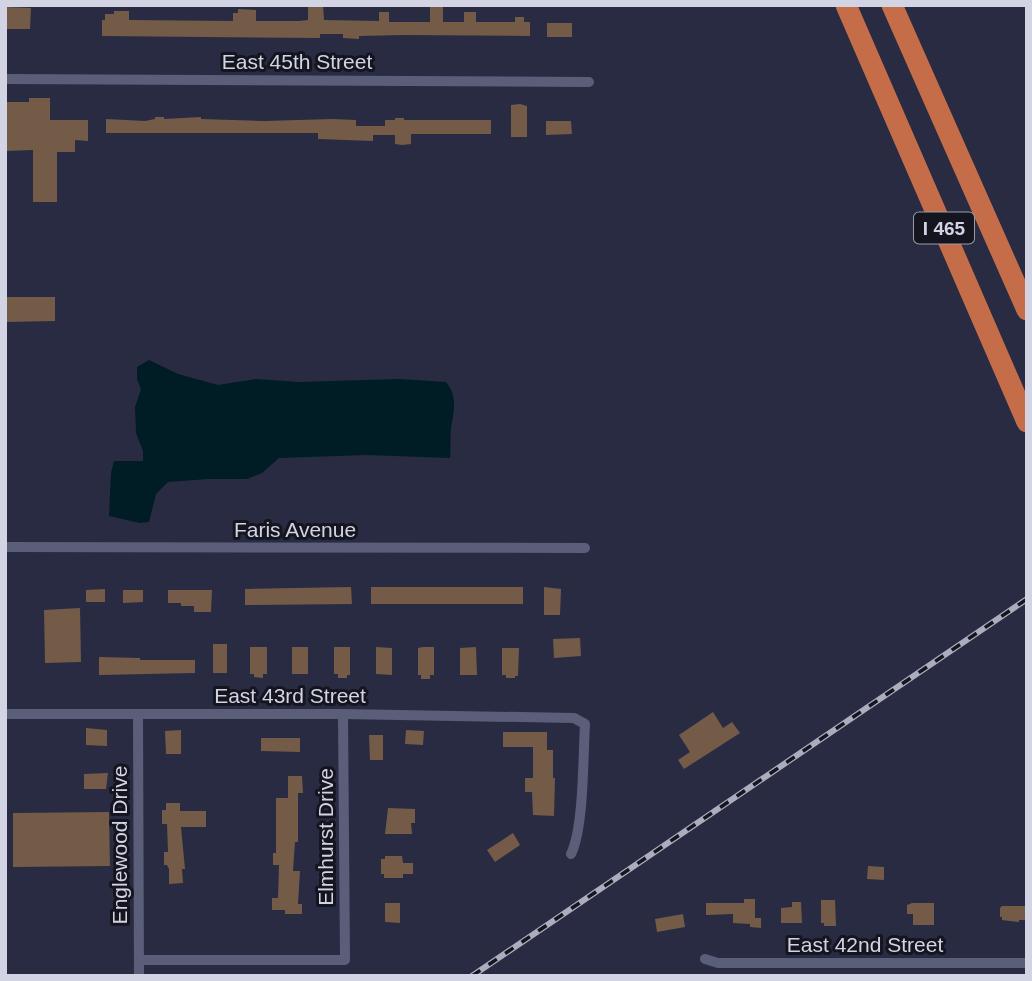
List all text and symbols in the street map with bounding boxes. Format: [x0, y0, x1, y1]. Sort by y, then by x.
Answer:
street label: East 45th Street [222, 50, 372, 73]
road number: I 465 [914, 212, 974, 244]
street label: Faris Avenue [234, 518, 356, 541]
street label: East 43rd Street [214, 684, 366, 707]
street label: Englewood Drive [108, 766, 131, 924]
street label: Elmhurst Drive [314, 768, 337, 906]
street label: East 42nd Street [787, 933, 943, 956]

